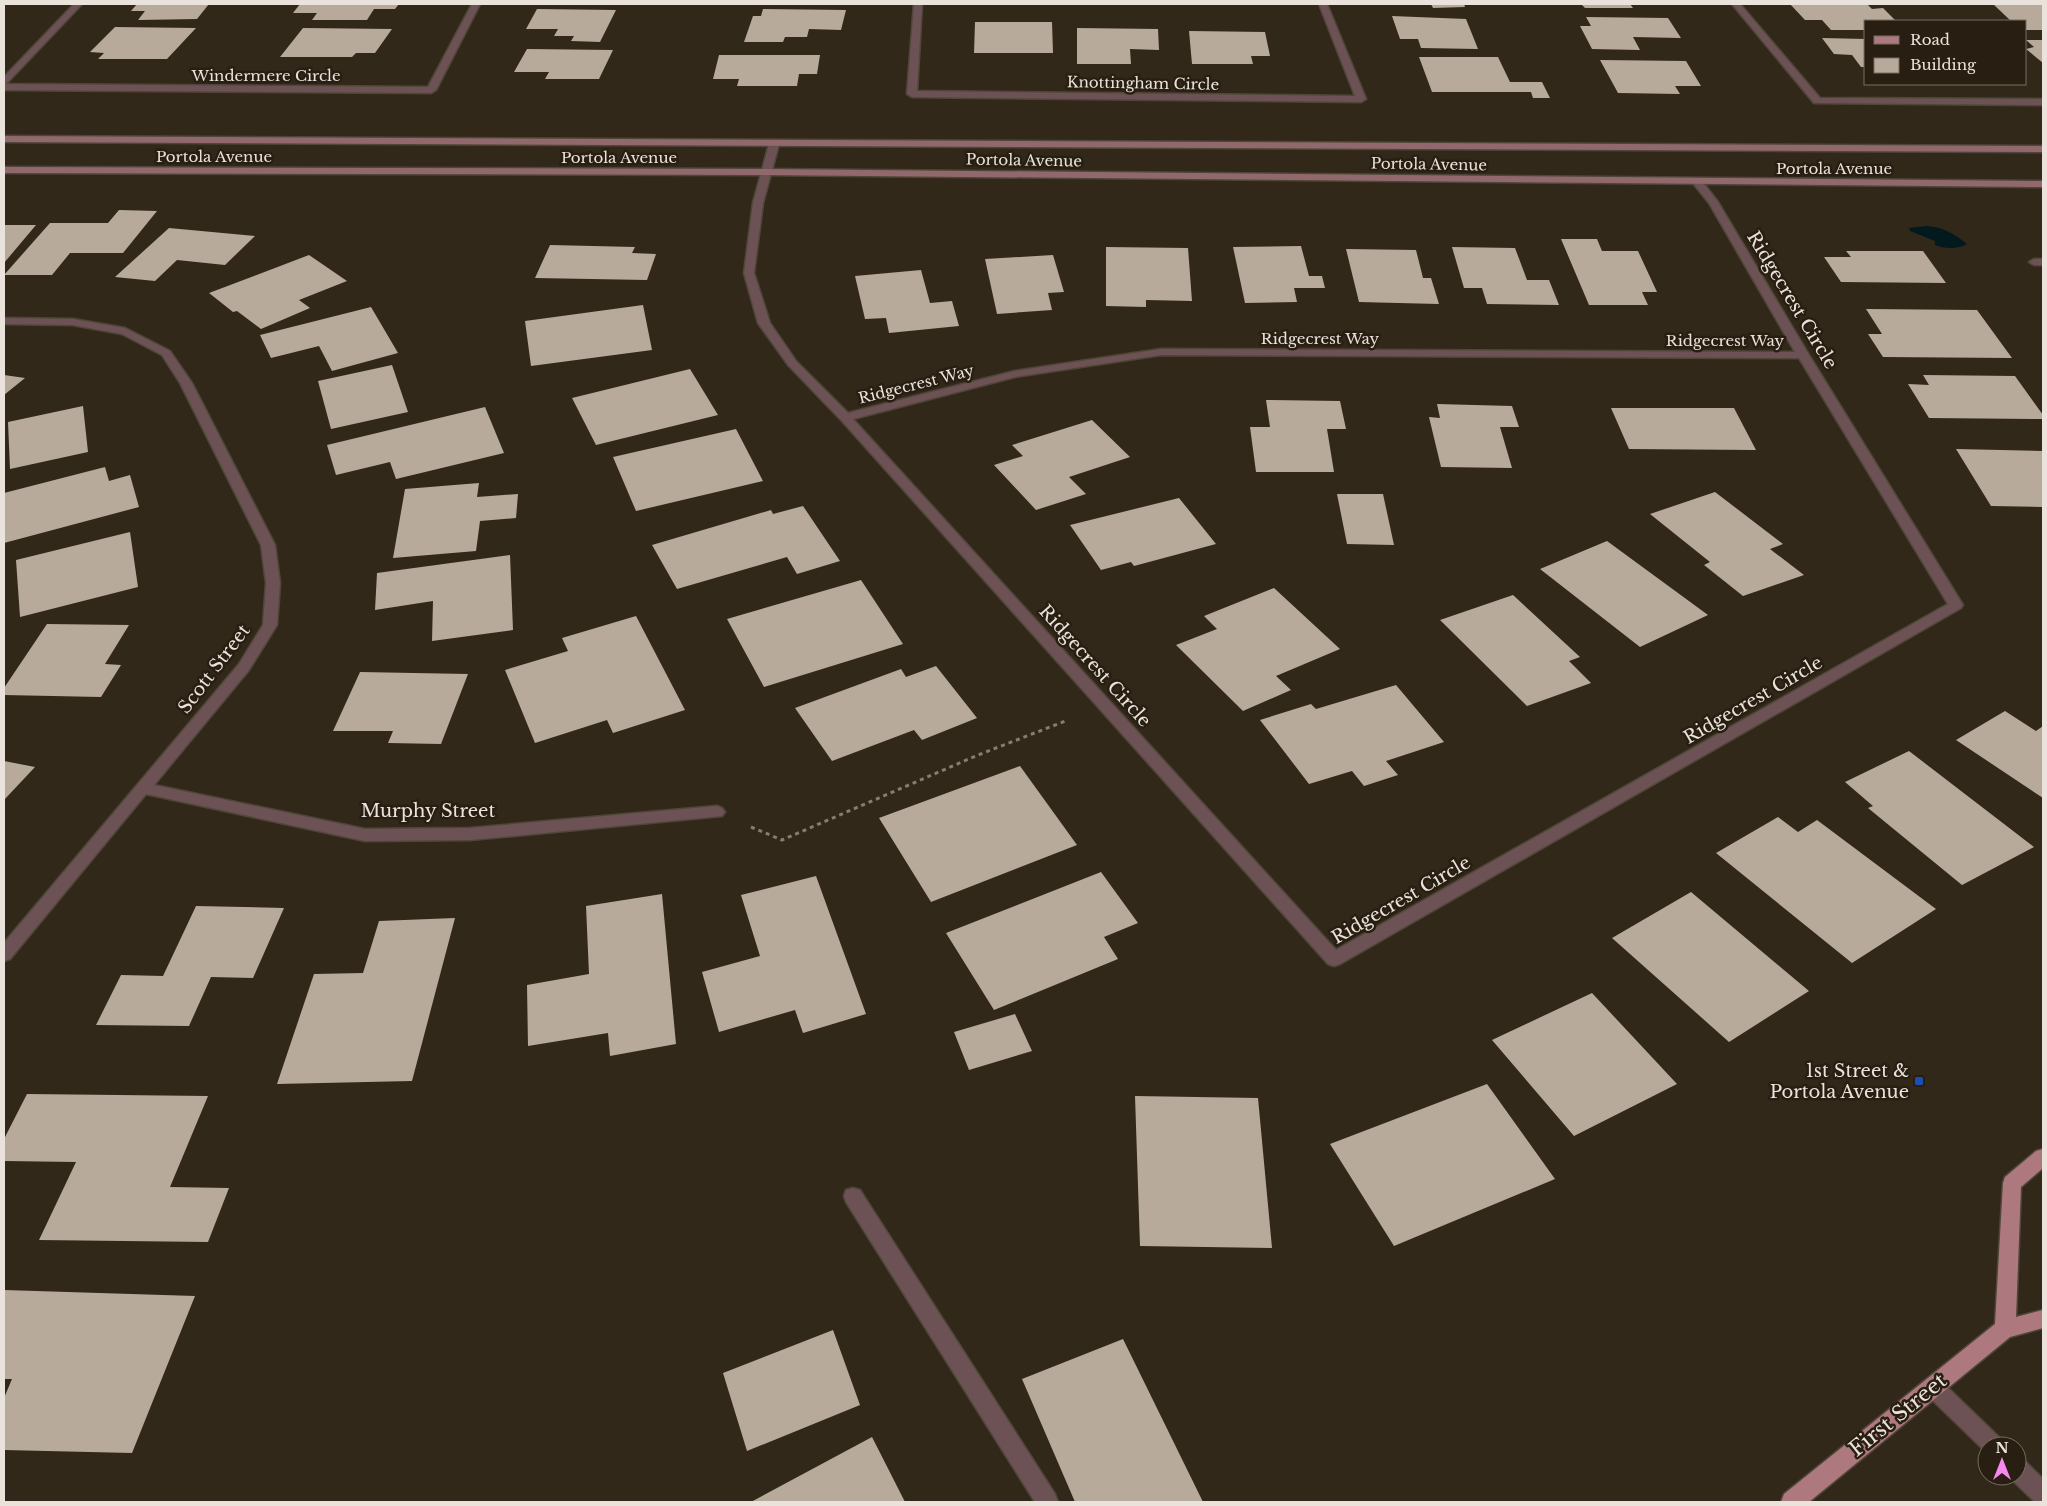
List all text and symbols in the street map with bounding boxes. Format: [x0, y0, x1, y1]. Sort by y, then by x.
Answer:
legend [1864, 20, 2027, 85]
text: Road [1910, 30, 1950, 49]
text: Building [1910, 55, 1977, 74]
street label: Windermere Circle [190, 66, 341, 85]
street label: Knottingham Circle [1067, 72, 1219, 94]
street label: Portola Avenue [156, 147, 272, 166]
street label: Portola Avenue [561, 148, 677, 167]
street label: Portola Avenue [966, 149, 1082, 171]
street label: Portola Avenue [1371, 153, 1487, 175]
street label: Portola Avenue [1776, 159, 1892, 178]
street label: Ridgecrest Circle [1742, 227, 1842, 373]
street label: Ridgecrest Way [1261, 329, 1380, 348]
street label: Ridgecrest Way [1666, 331, 1785, 350]
street label: Ridgecrest Way [856, 360, 976, 408]
street label: Ridgecrest Circle [1034, 600, 1156, 732]
street label: Scott Street [173, 620, 255, 718]
street label: Ridgecrest Circle [1680, 651, 1826, 749]
street label: Murphy Street [361, 800, 495, 822]
street label: Ridgecrest Circle [1328, 851, 1474, 949]
place label: 1st Street & Portola Avenue [1770, 1060, 1909, 1103]
marker: 1st Street & Portola Avenue [1913, 1075, 1925, 1087]
street label: First Street [1844, 1368, 1952, 1462]
north arrow [1977, 1436, 2027, 1486]
text: N [1995, 1439, 2009, 1457]

